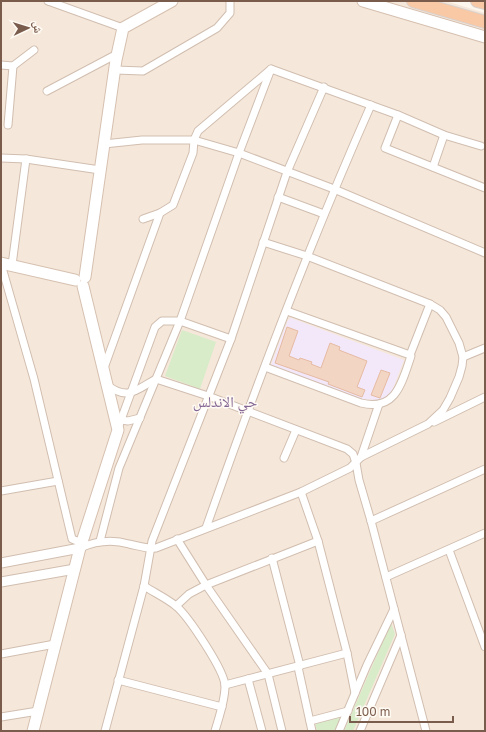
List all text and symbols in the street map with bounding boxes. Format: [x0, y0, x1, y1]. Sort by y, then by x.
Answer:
north arrow [8, 8, 48, 48]
text: ش [30, 21, 45, 34]
district label: حي الاندلس [193, 392, 258, 414]
scale bar [350, 698, 453, 724]
text: 100 m [356, 704, 390, 719]

